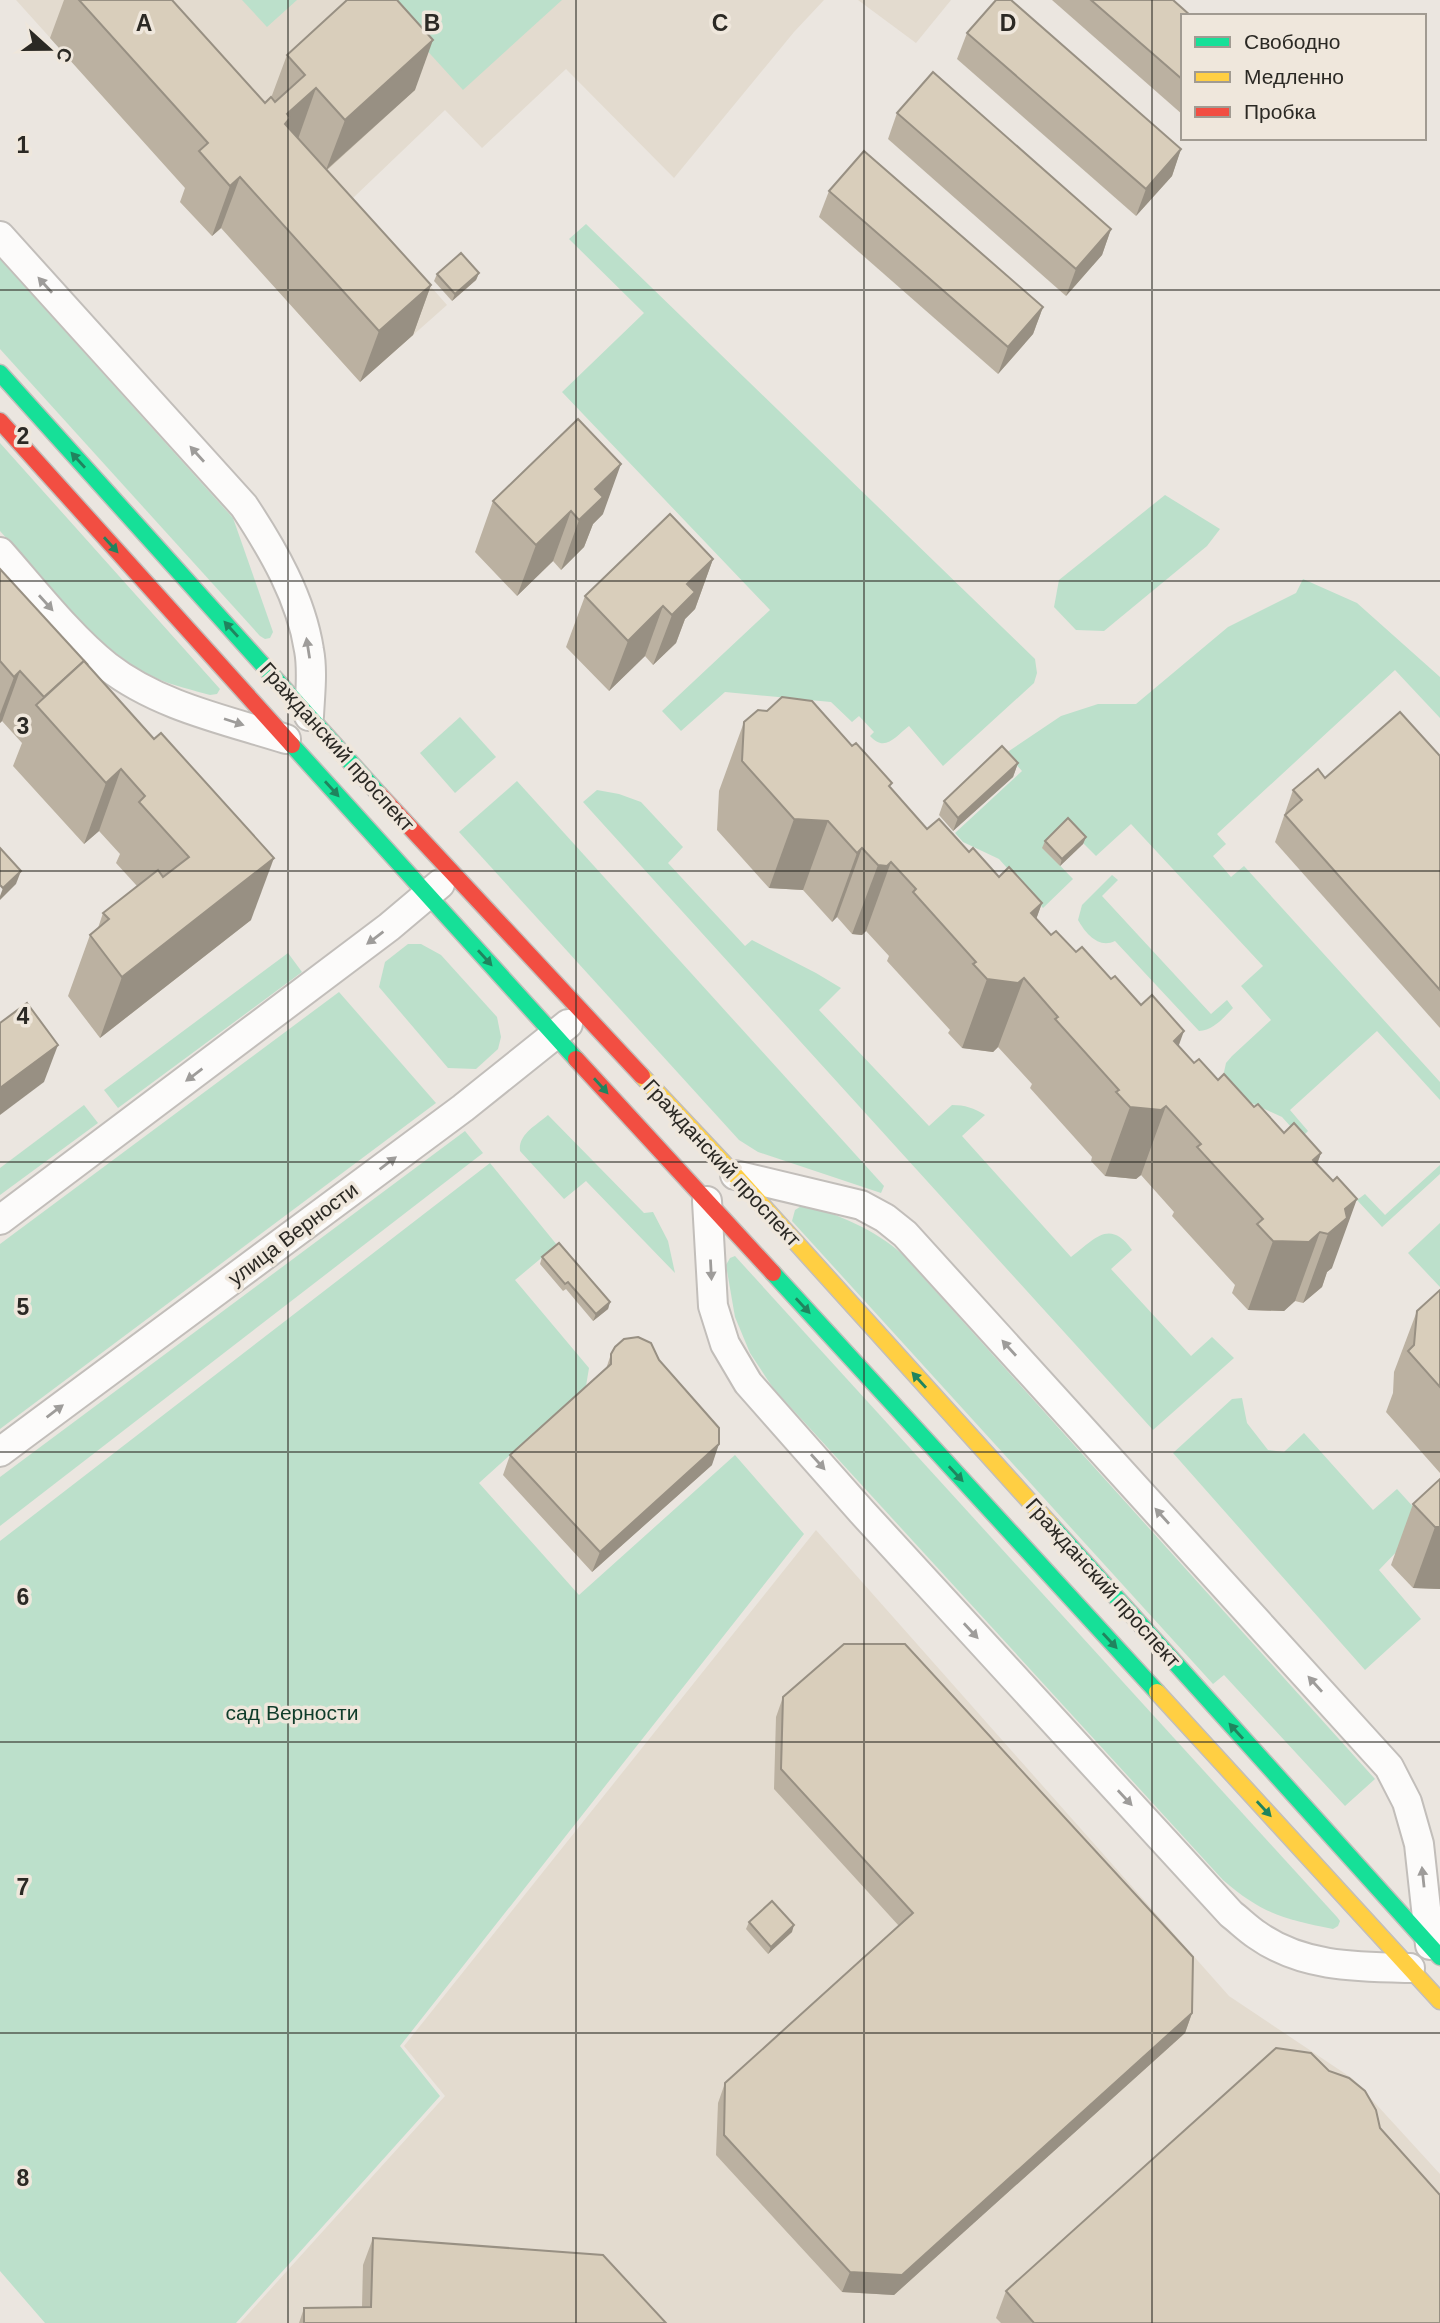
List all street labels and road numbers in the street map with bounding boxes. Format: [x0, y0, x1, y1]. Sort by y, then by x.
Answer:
street label: Гражданский проспект [255, 657, 420, 836]
street label: Гражданский проспект [639, 1075, 806, 1251]
street label: улица Верности [223, 1177, 362, 1290]
street label: Гражданский проспект [1021, 1493, 1186, 1672]

